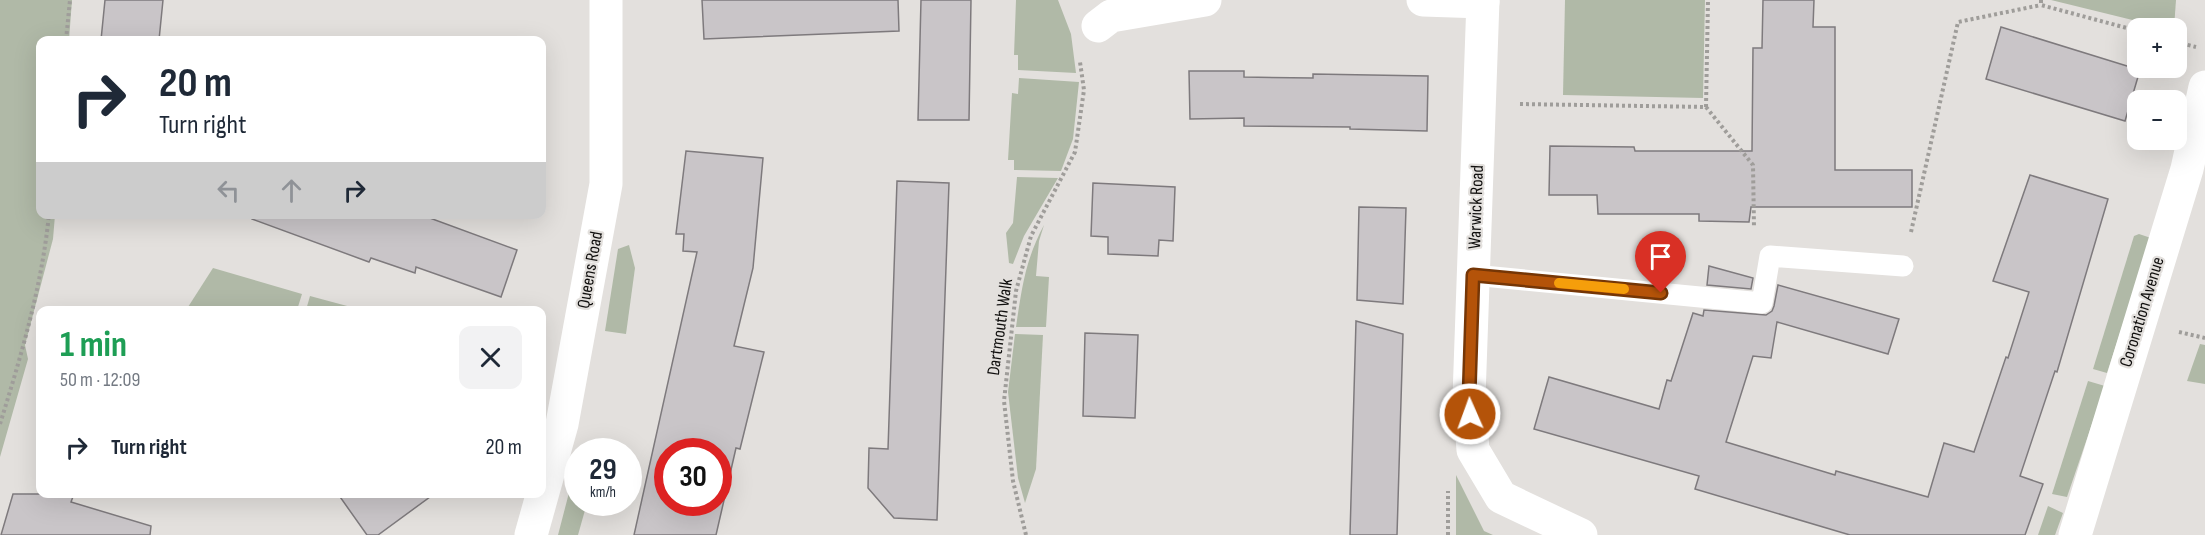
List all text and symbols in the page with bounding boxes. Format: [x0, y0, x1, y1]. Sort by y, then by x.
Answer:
map controls [2127, 18, 2187, 150]
button: + [2127, 18, 2187, 78]
text: 20 m [159, 58, 232, 109]
icon: right [60, 60, 138, 138]
button: − [2127, 90, 2187, 150]
text: Turn right [159, 109, 246, 141]
street label: Warwick Road [1464, 165, 1488, 249]
icon: left [212, 174, 245, 207]
icon: ahead [275, 174, 308, 207]
icon: right [338, 174, 371, 207]
street label: Queens Road [573, 230, 607, 310]
pin [1635, 231, 1686, 293]
icon: arrive [1644, 240, 1677, 273]
street label: Coronation Avenue [2115, 254, 2169, 370]
street label: Dartmouth Walk [983, 277, 1017, 377]
text: 1 min [60, 324, 127, 367]
button: close [459, 326, 522, 389]
text: 50 m · 12:09 [60, 368, 140, 392]
position arrow [1438, 382, 1502, 446]
icon: right [60, 431, 93, 464]
text: Turn right [111, 434, 187, 461]
text: 20 m [486, 434, 522, 461]
speed limit sign: 30 [654, 438, 732, 516]
text: 29 [589, 452, 617, 488]
text: km/h [590, 483, 616, 502]

